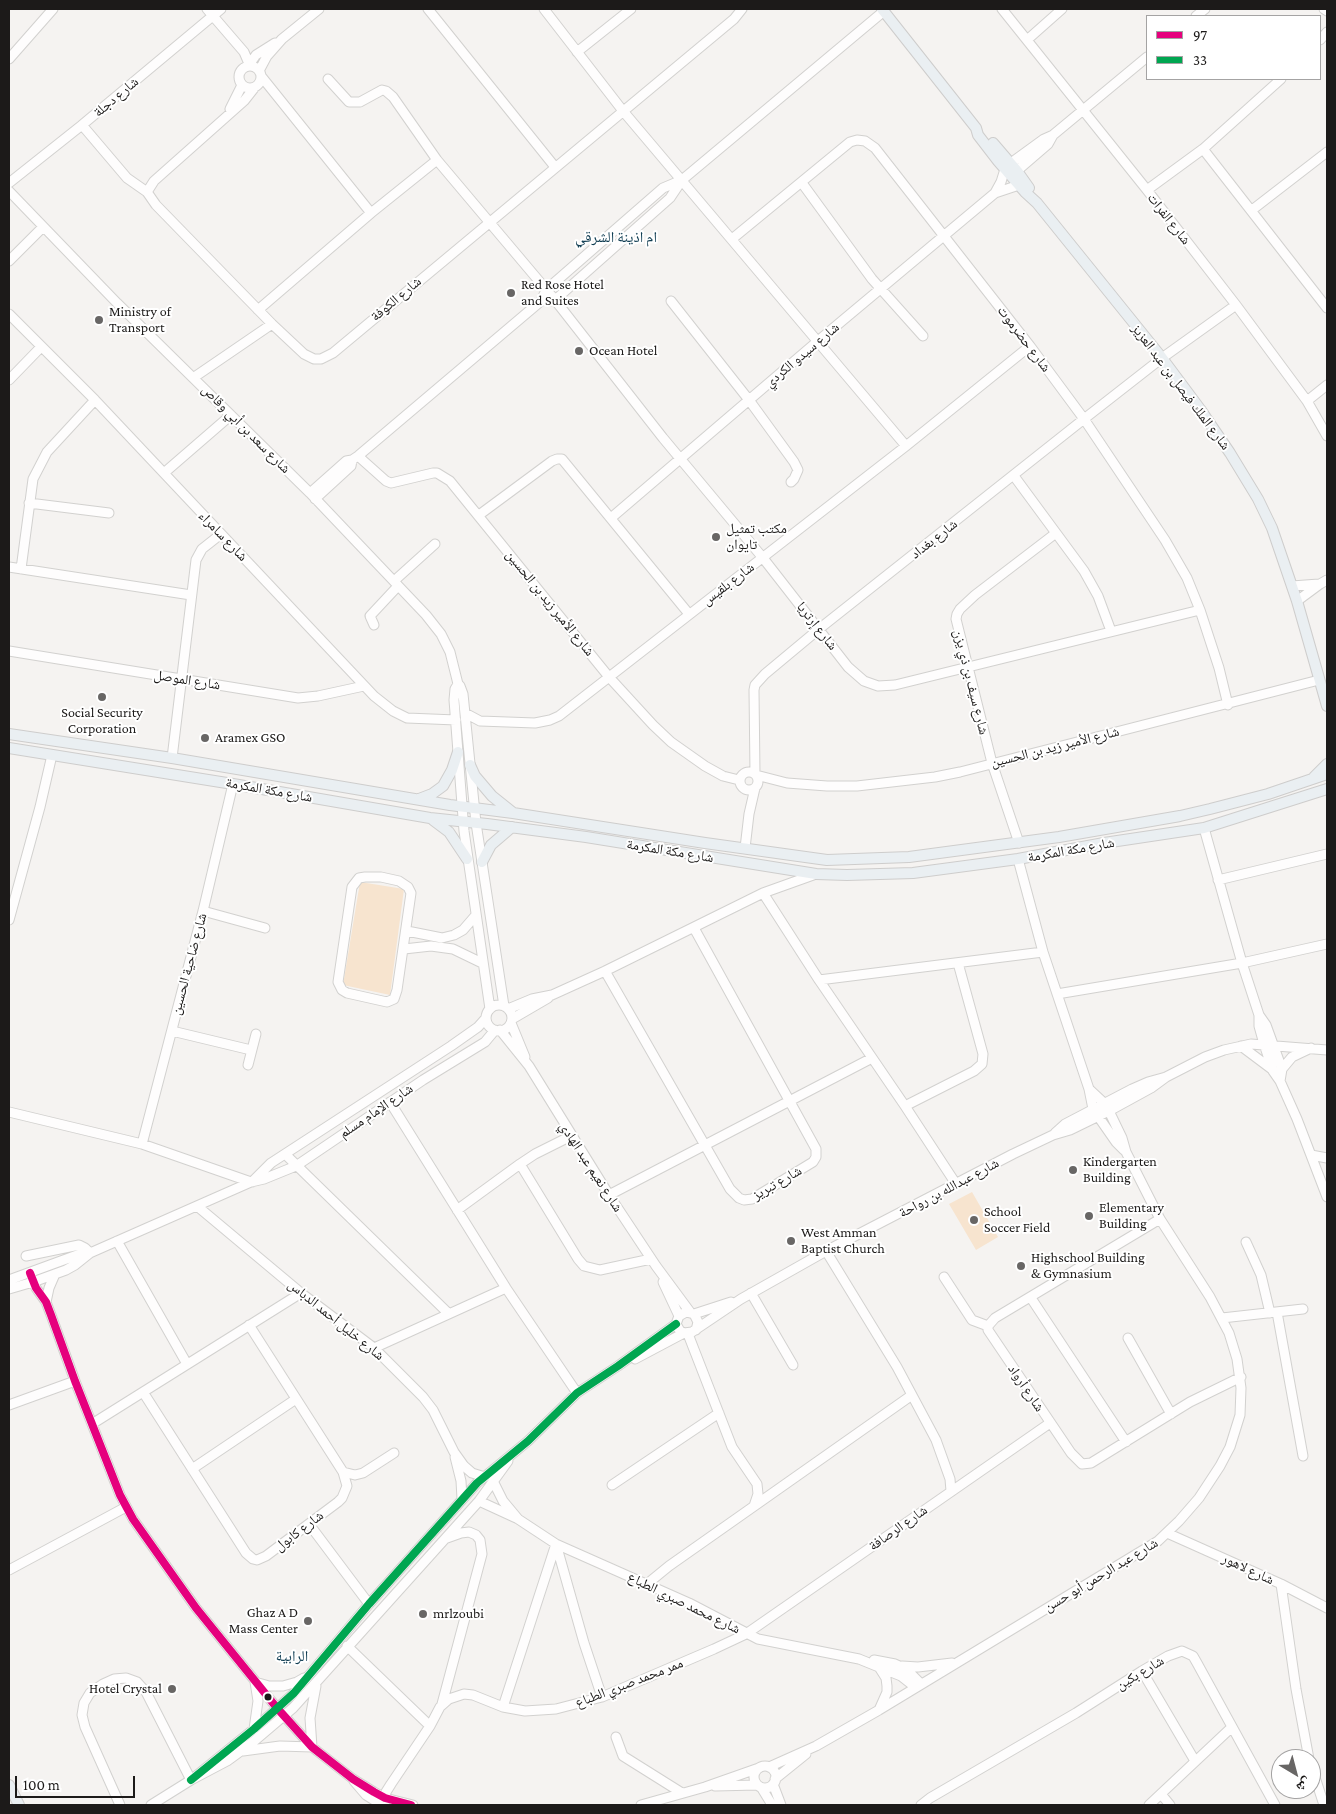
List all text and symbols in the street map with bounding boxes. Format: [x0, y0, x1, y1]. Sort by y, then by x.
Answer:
legend [1146, 15, 1321, 80]
text: 97 [1193, 27, 1207, 43]
text: 33 [1193, 52, 1207, 68]
street label: شارع دجلة [90, 73, 142, 121]
street label: شارع الفرات [1144, 190, 1194, 248]
district label: ام اذينة الشرقي [575, 228, 657, 246]
street label: شارع الكوفة [367, 273, 425, 325]
place label: Red Rose Hotel and Suites [521, 277, 604, 310]
marker: Red Rose Hotel and Suites [505, 287, 517, 299]
street label: شارع حضرموت [994, 303, 1054, 375]
place label: Ministry of Transport [109, 304, 171, 336]
marker: Ministry of Transport [93, 314, 105, 326]
street label: شارع سيدو الكردي [761, 319, 843, 391]
street label: شارع الملك فيصل بن عبد العزيز [1128, 321, 1234, 453]
place label: Ocean Hotel [589, 343, 657, 359]
marker: Ocean Hotel [573, 345, 585, 357]
street label: شارع سعد بن أبي وقاص [198, 381, 294, 477]
street label: شارع سامراء [195, 507, 251, 565]
street label: شارع بغداد [907, 516, 961, 562]
place label: مكتب تمثيل تايوان [726, 521, 787, 554]
marker: مكتب تمثيل تايوان [710, 531, 722, 543]
street label: شارع الأمير زيد بن الحسين [502, 547, 598, 659]
street label: شارع بلقيس [699, 559, 757, 609]
street label: شارع إرتريا [793, 598, 841, 654]
street label: شارع سيف بن ذي يزن [950, 628, 992, 736]
street label: شارع الموصل [153, 666, 221, 694]
marker: Social Security Corporation [96, 691, 108, 703]
place label: Social Security Corporation [61, 705, 143, 738]
street label: شارع الأمير زيد بن الحسين [989, 723, 1121, 771]
place label: Aramex GSO [215, 730, 285, 746]
marker: Aramex GSO [199, 732, 211, 744]
street label: شارع مكة المكرمة [224, 774, 314, 806]
street label: شارع مكة المكرمة [1026, 834, 1116, 866]
street label: شارع مكة المكرمة [625, 836, 715, 866]
street label: شارع ضاحية الحسين [167, 911, 211, 1017]
street label: شارع الإمام مسلم [336, 1080, 416, 1142]
street label: شارع نعيم عبد الهادي [556, 1119, 626, 1215]
place label: Kindergarten Building [1083, 1154, 1157, 1186]
street label: شارع عبدالله بن رواحة [896, 1155, 1002, 1221]
street label: شارع تبريز [749, 1162, 805, 1204]
marker: Kindergarten Building [1067, 1164, 1079, 1176]
place label: Elementary Building [1099, 1200, 1164, 1232]
place label: School Soccer Field [984, 1204, 1050, 1236]
marker: Elementary Building [1083, 1210, 1095, 1222]
marker: School Soccer Field [968, 1214, 980, 1226]
place label: West Amman Baptist Church [801, 1225, 885, 1258]
marker: West Amman Baptist Church [785, 1235, 797, 1247]
place label: Highschool Building & Gymnasium [1031, 1250, 1145, 1282]
marker: Highschool Building & Gymnasium [1015, 1260, 1027, 1272]
street label: شارع خليل أحمد الدباس [284, 1276, 388, 1364]
street label: شارع أرواد [1004, 1361, 1048, 1415]
street label: شارع الرصافة [865, 1502, 931, 1554]
street label: شارع كابول [271, 1507, 327, 1555]
street label: شارع عبد الرحمن أبو حسن [1041, 1534, 1161, 1616]
street label: شارع لاهور [1219, 1550, 1277, 1588]
street label: شارع محمد صبري الطباع [625, 1568, 743, 1638]
place label: Ghaz A D Mass Center [229, 1605, 298, 1638]
place label: mrlzoubi [433, 1606, 484, 1622]
marker: mrlzoubi [417, 1608, 429, 1620]
marker: Ghaz A D Mass Center [302, 1615, 314, 1627]
district label: الرابية [276, 1647, 308, 1665]
street label: شارع بكين [1113, 1652, 1167, 1694]
street label: ممر محمد صبري الطباع [573, 1655, 685, 1711]
place label: Hotel Crystal [89, 1681, 162, 1697]
marker: Hotel Crystal [166, 1683, 178, 1695]
unlabelled marker [263, 1692, 273, 1702]
north arrow [1271, 1749, 1321, 1799]
scale bar [18, 1766, 138, 1798]
text: ش [1294, 1774, 1315, 1796]
text: 100 m [23, 1777, 60, 1793]

